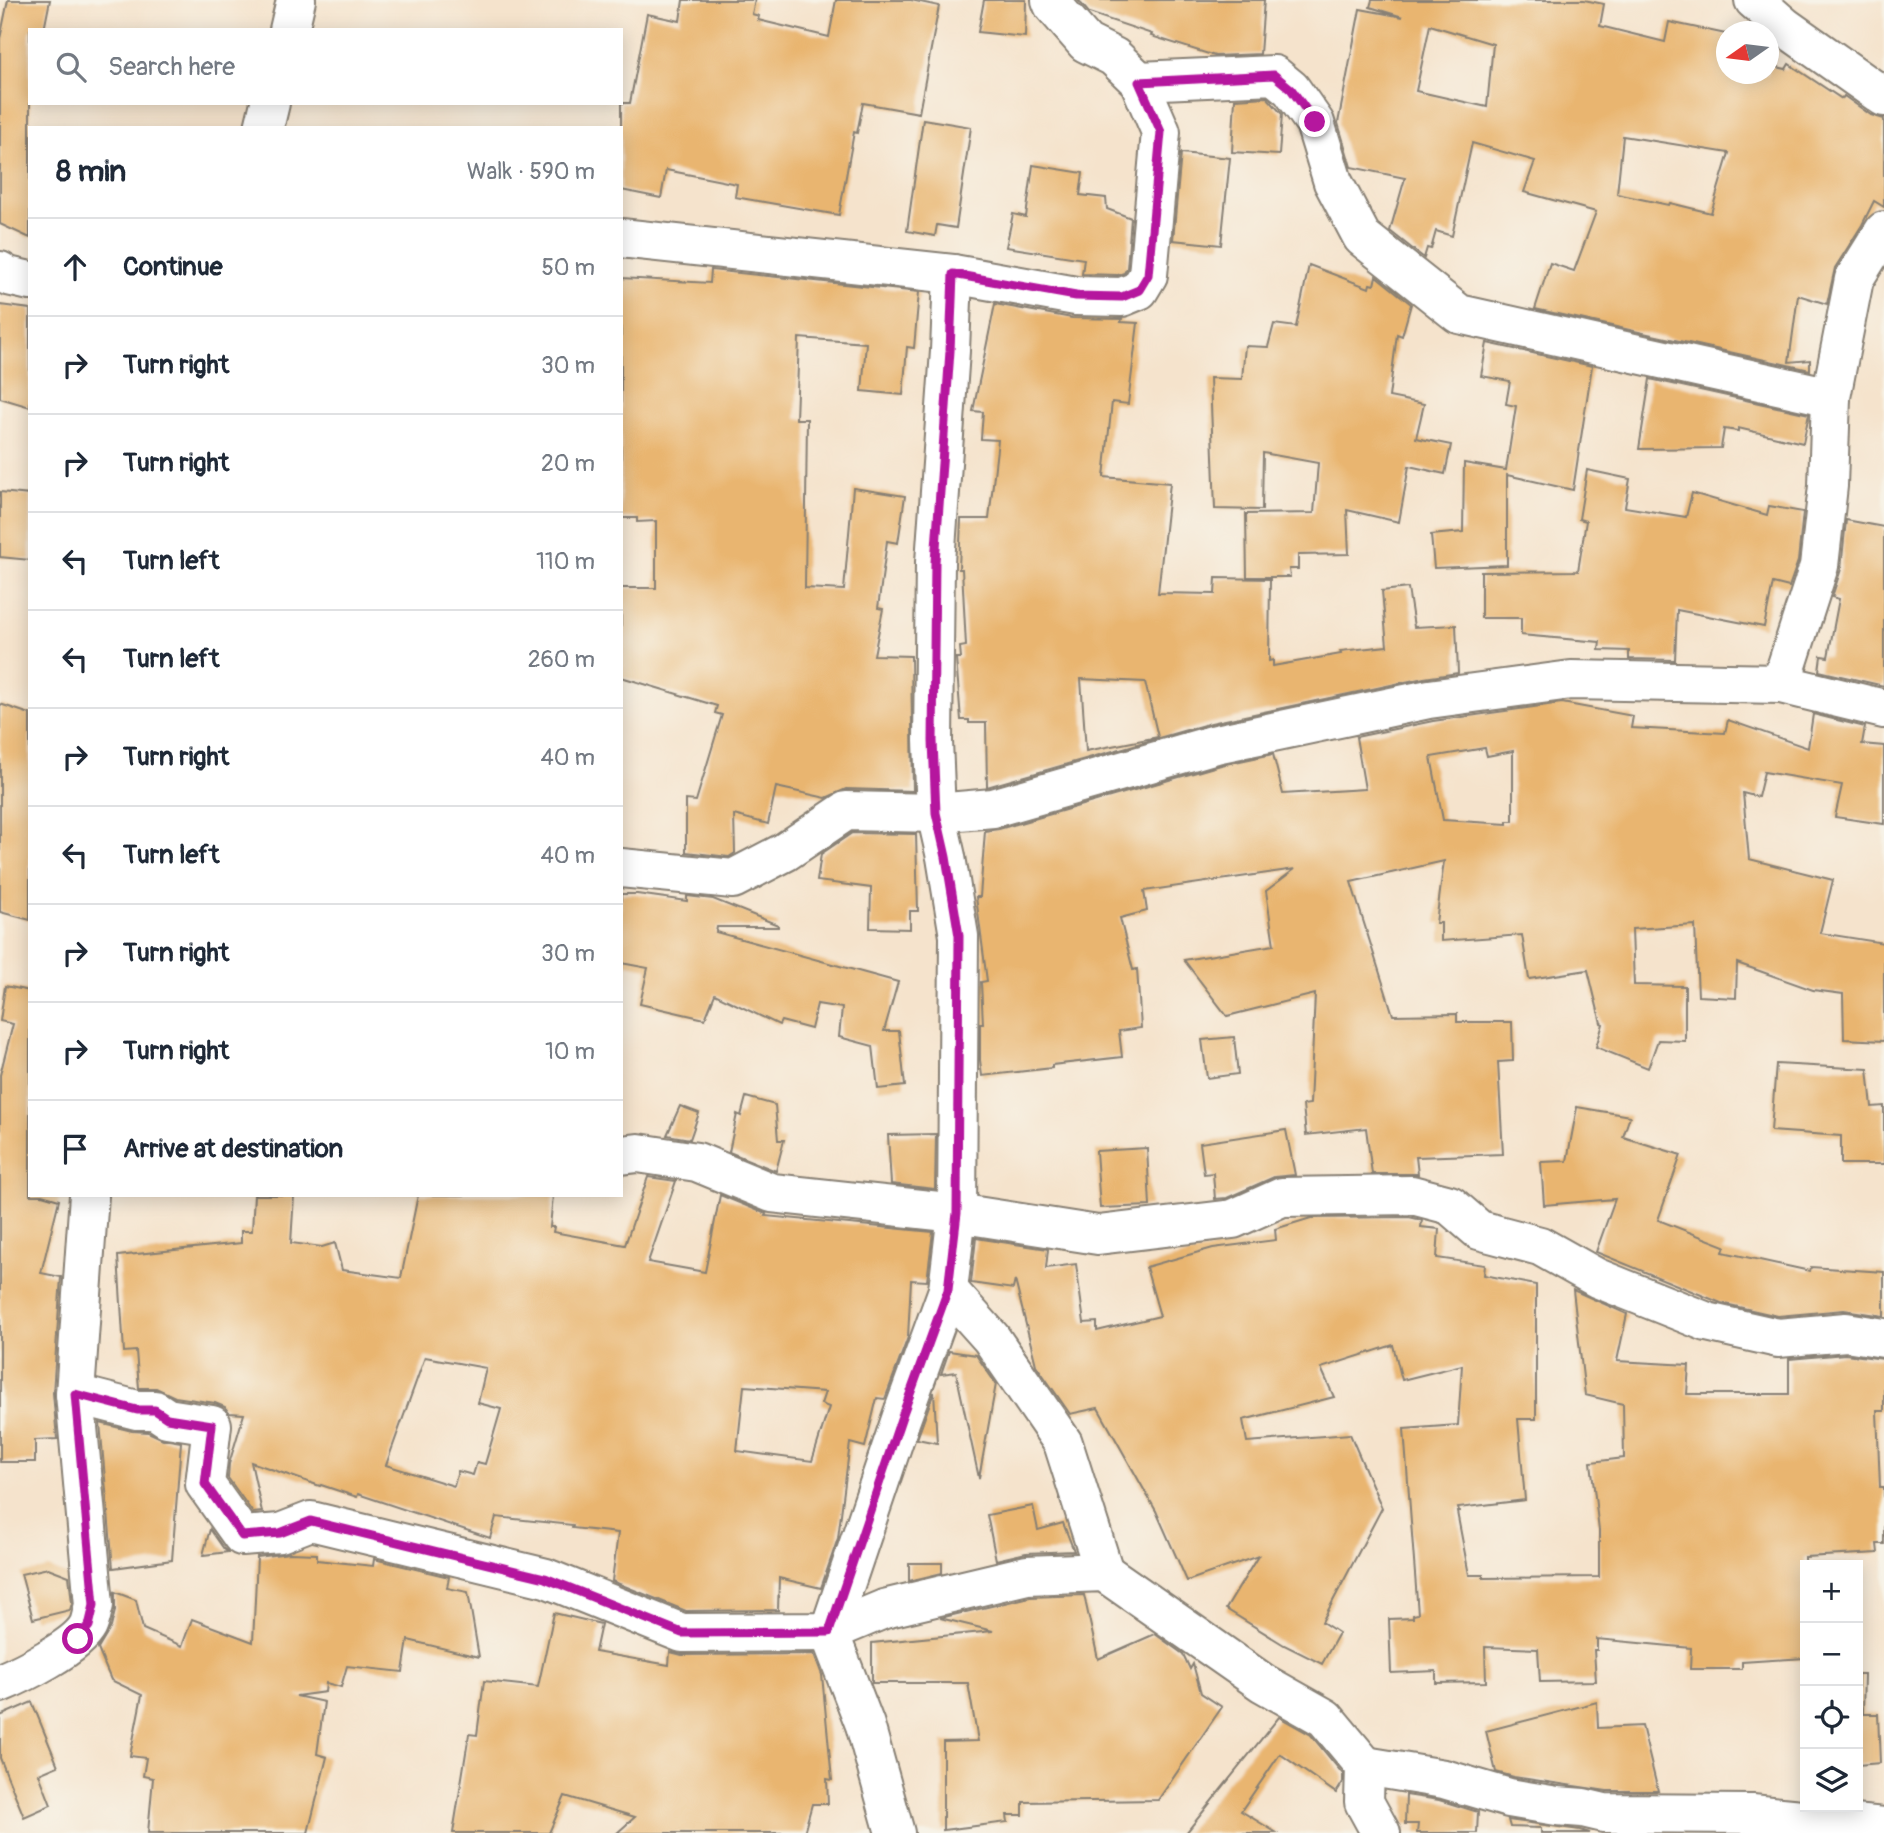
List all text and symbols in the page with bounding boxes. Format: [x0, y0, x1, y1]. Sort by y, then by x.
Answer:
north arrow [1716, 21, 1779, 84]
search box [28, 28, 623, 105]
icon: search [52, 48, 90, 86]
text: Search here [108, 51, 235, 83]
route end [1299, 106, 1330, 137]
text: 8 min [56, 153, 126, 190]
text: Walk · 590 m [467, 157, 595, 186]
icon: ahead [56, 248, 94, 286]
text: Continue [123, 251, 223, 283]
text: 50 m [541, 253, 595, 282]
icon: right [56, 346, 94, 384]
text: Turn right [123, 349, 229, 381]
text: 30 m [541, 351, 595, 380]
icon: right [56, 444, 94, 482]
text: Turn right [123, 447, 229, 479]
text: 20 m [541, 449, 595, 478]
icon: left [56, 542, 94, 580]
text: Turn left [123, 545, 219, 577]
text: 110 m [536, 547, 595, 576]
icon: left [56, 640, 94, 678]
text: Turn left [123, 643, 219, 675]
text: 260 m [528, 645, 595, 674]
icon: right [56, 738, 94, 776]
text: Turn right [123, 741, 229, 773]
text: 40 m [541, 743, 595, 772]
icon: left [56, 836, 94, 874]
text: Turn left [123, 839, 219, 871]
text: 40 m [541, 841, 595, 870]
icon: right [56, 934, 94, 972]
text: Turn right [123, 937, 229, 969]
text: 30 m [541, 939, 595, 968]
icon: right [56, 1032, 94, 1070]
text: Turn right [123, 1035, 229, 1067]
text: 10 m [545, 1037, 595, 1066]
icon: arrive [56, 1130, 94, 1168]
text: Arrive at destination [123, 1133, 343, 1165]
map controls [1800, 1560, 1863, 1812]
button: + [1800, 1560, 1863, 1623]
route start [62, 1623, 93, 1654]
button: − [1800, 1623, 1863, 1686]
button: locate [1800, 1686, 1863, 1749]
button: layers [1800, 1749, 1863, 1812]

